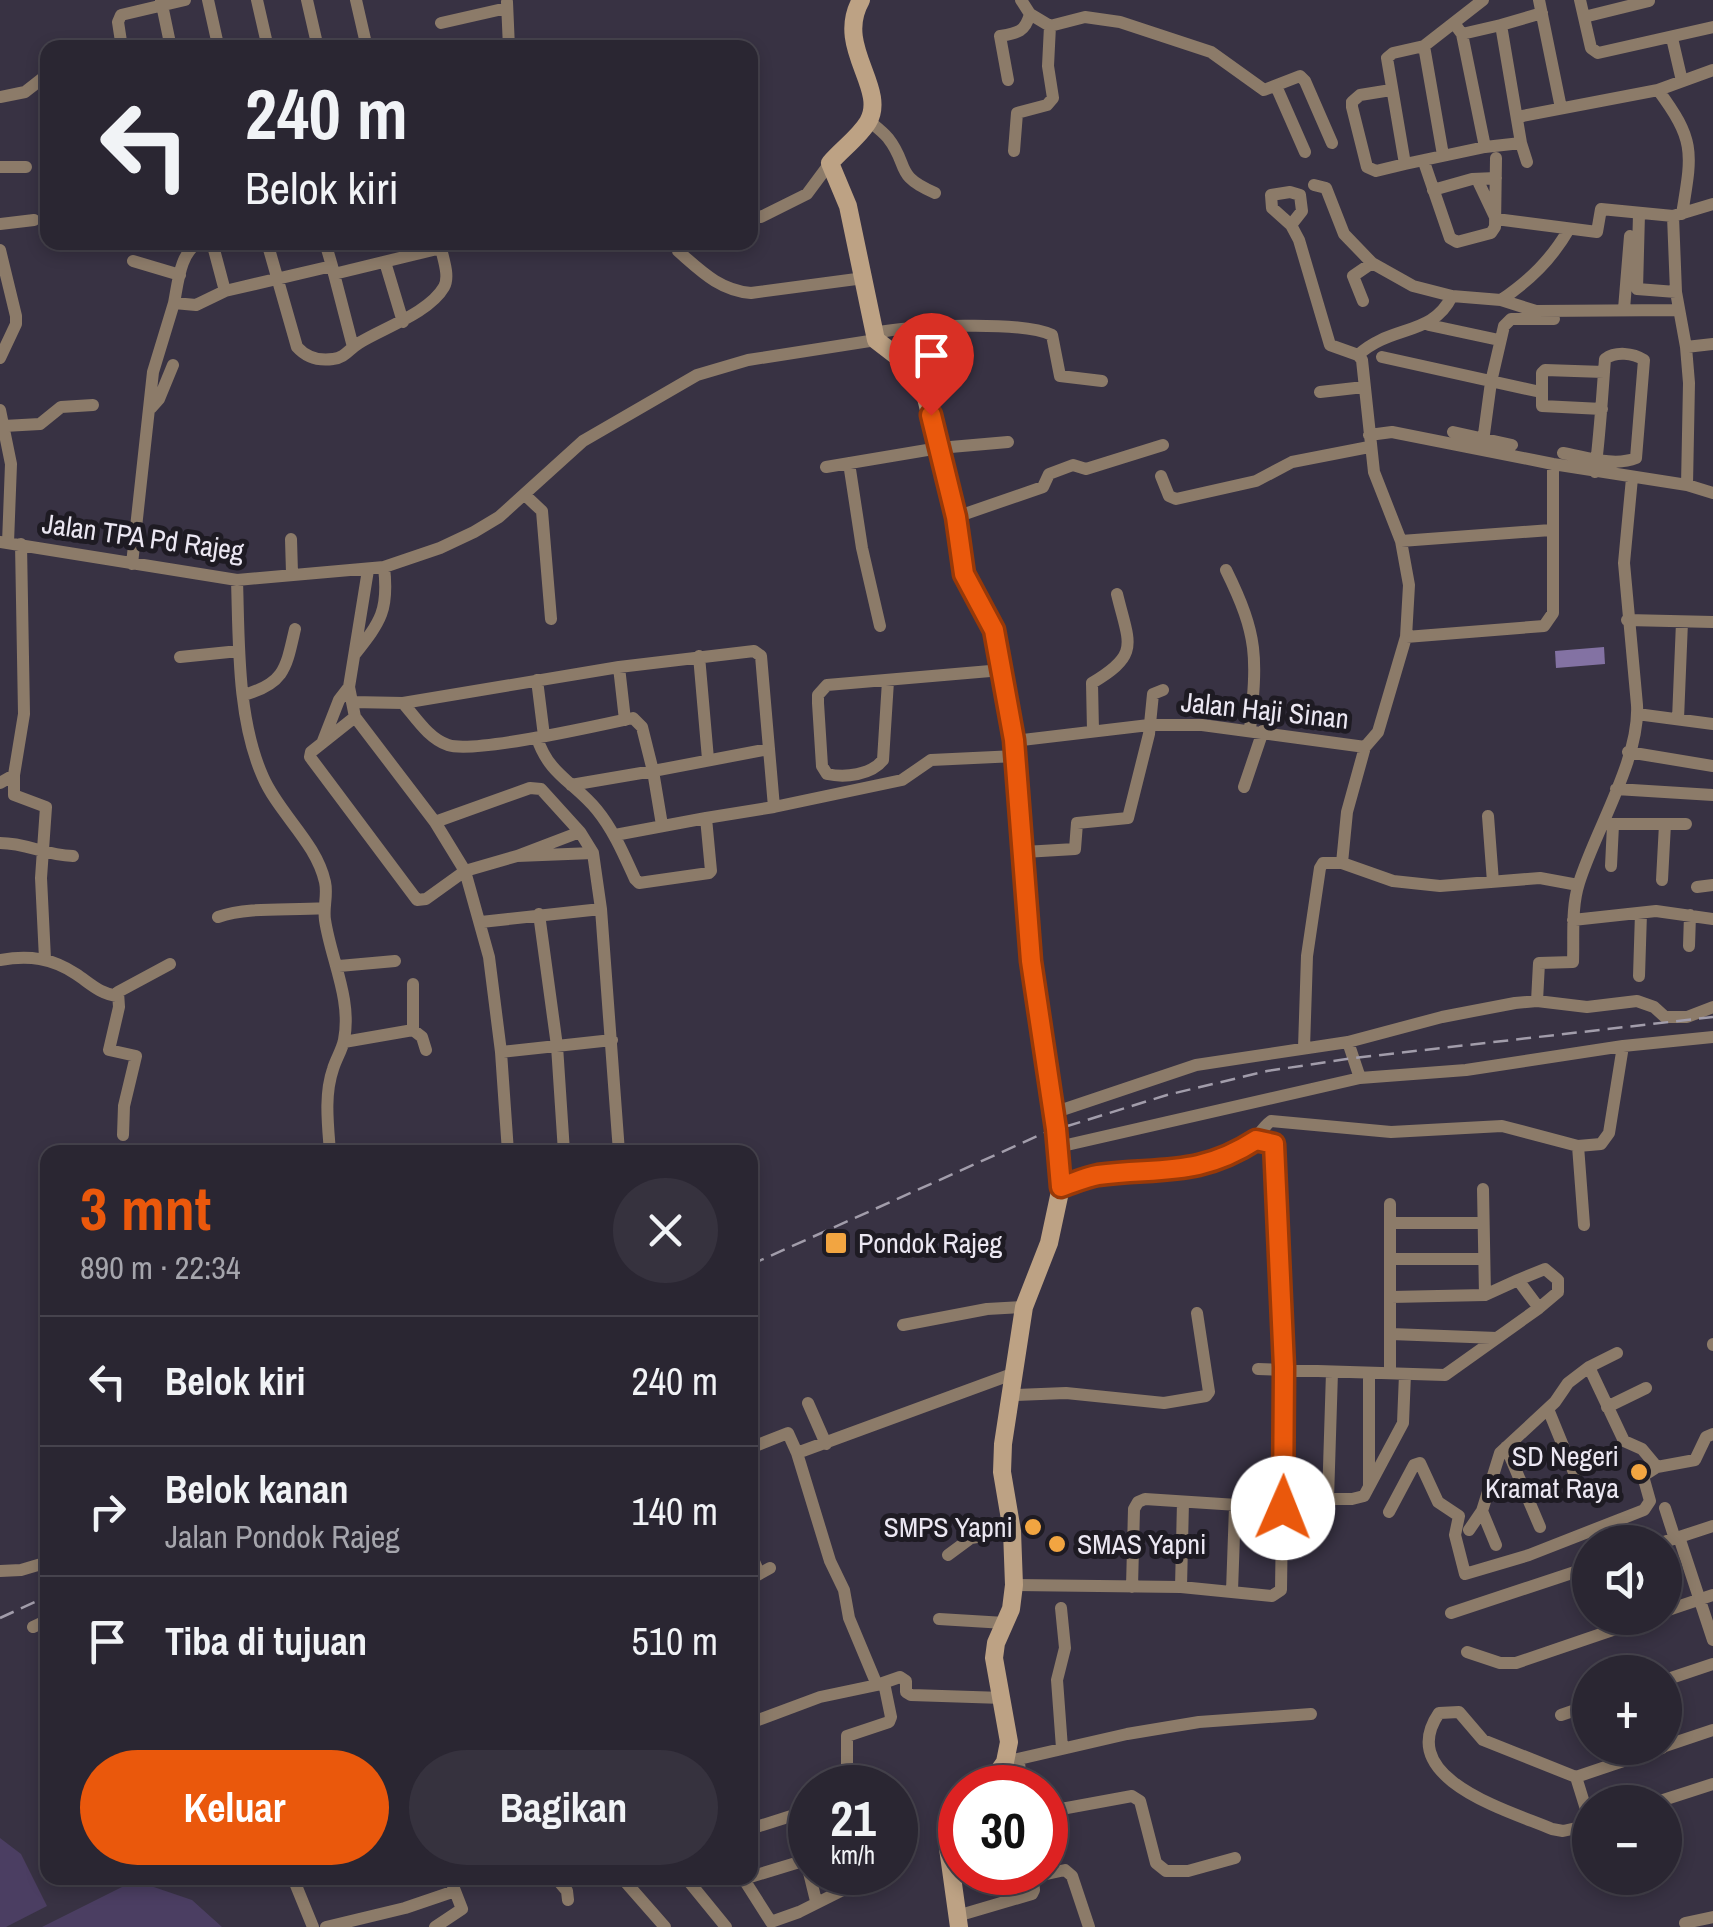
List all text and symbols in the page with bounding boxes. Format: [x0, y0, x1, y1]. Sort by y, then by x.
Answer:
text: 240 m [245, 67, 408, 161]
icon: left [80, 80, 210, 210]
text: Belok kiri [245, 157, 399, 218]
pin [889, 313, 974, 416]
icon: arrive [904, 328, 959, 383]
street label: Jalan TPA Pd Rajeg [40, 504, 247, 570]
street label: Jalan Haji Sinan [1179, 682, 1351, 738]
text: 3 mnt [80, 1168, 211, 1249]
button: close [613, 1178, 718, 1283]
place label: Pondok Rajeg [858, 1224, 1002, 1262]
marker: Pondok Rajeg [823, 1230, 849, 1256]
text: 890 m · 22:34 [80, 1246, 240, 1289]
icon: left [80, 1354, 135, 1409]
text: Belok kiri [165, 1356, 305, 1407]
text: 240 m [631, 1356, 718, 1407]
place label: SD Negeri Kramat Raya [1485, 1437, 1619, 1507]
position arrow [1231, 1456, 1335, 1560]
marker: SD Negeri Kramat Raya [1628, 1461, 1650, 1483]
text: Belok kanan [165, 1464, 349, 1515]
icon: right [80, 1484, 135, 1539]
text: 140 m [631, 1486, 718, 1537]
place label: SMPS Yapni [884, 1508, 1013, 1546]
text: Jalan Pondok Rajeg [165, 1515, 400, 1558]
marker: SMPS Yapni [1022, 1516, 1044, 1538]
place label: SMAS Yapni [1077, 1525, 1206, 1563]
map controls [1572, 1525, 1682, 1895]
button: sound [1572, 1525, 1682, 1635]
marker: SMAS Yapni [1046, 1533, 1068, 1555]
icon: arrive [80, 1614, 135, 1669]
text: Tiba di tujuan [165, 1616, 367, 1667]
text: 510 m [631, 1616, 718, 1667]
button: + [1572, 1655, 1682, 1765]
button: Keluar [80, 1750, 389, 1865]
button: Bagikan [409, 1750, 718, 1865]
speed limit sign: 30 [938, 1765, 1068, 1895]
text: 21 [830, 1784, 876, 1852]
button: − [1572, 1785, 1682, 1895]
text: km/h [831, 1838, 875, 1872]

